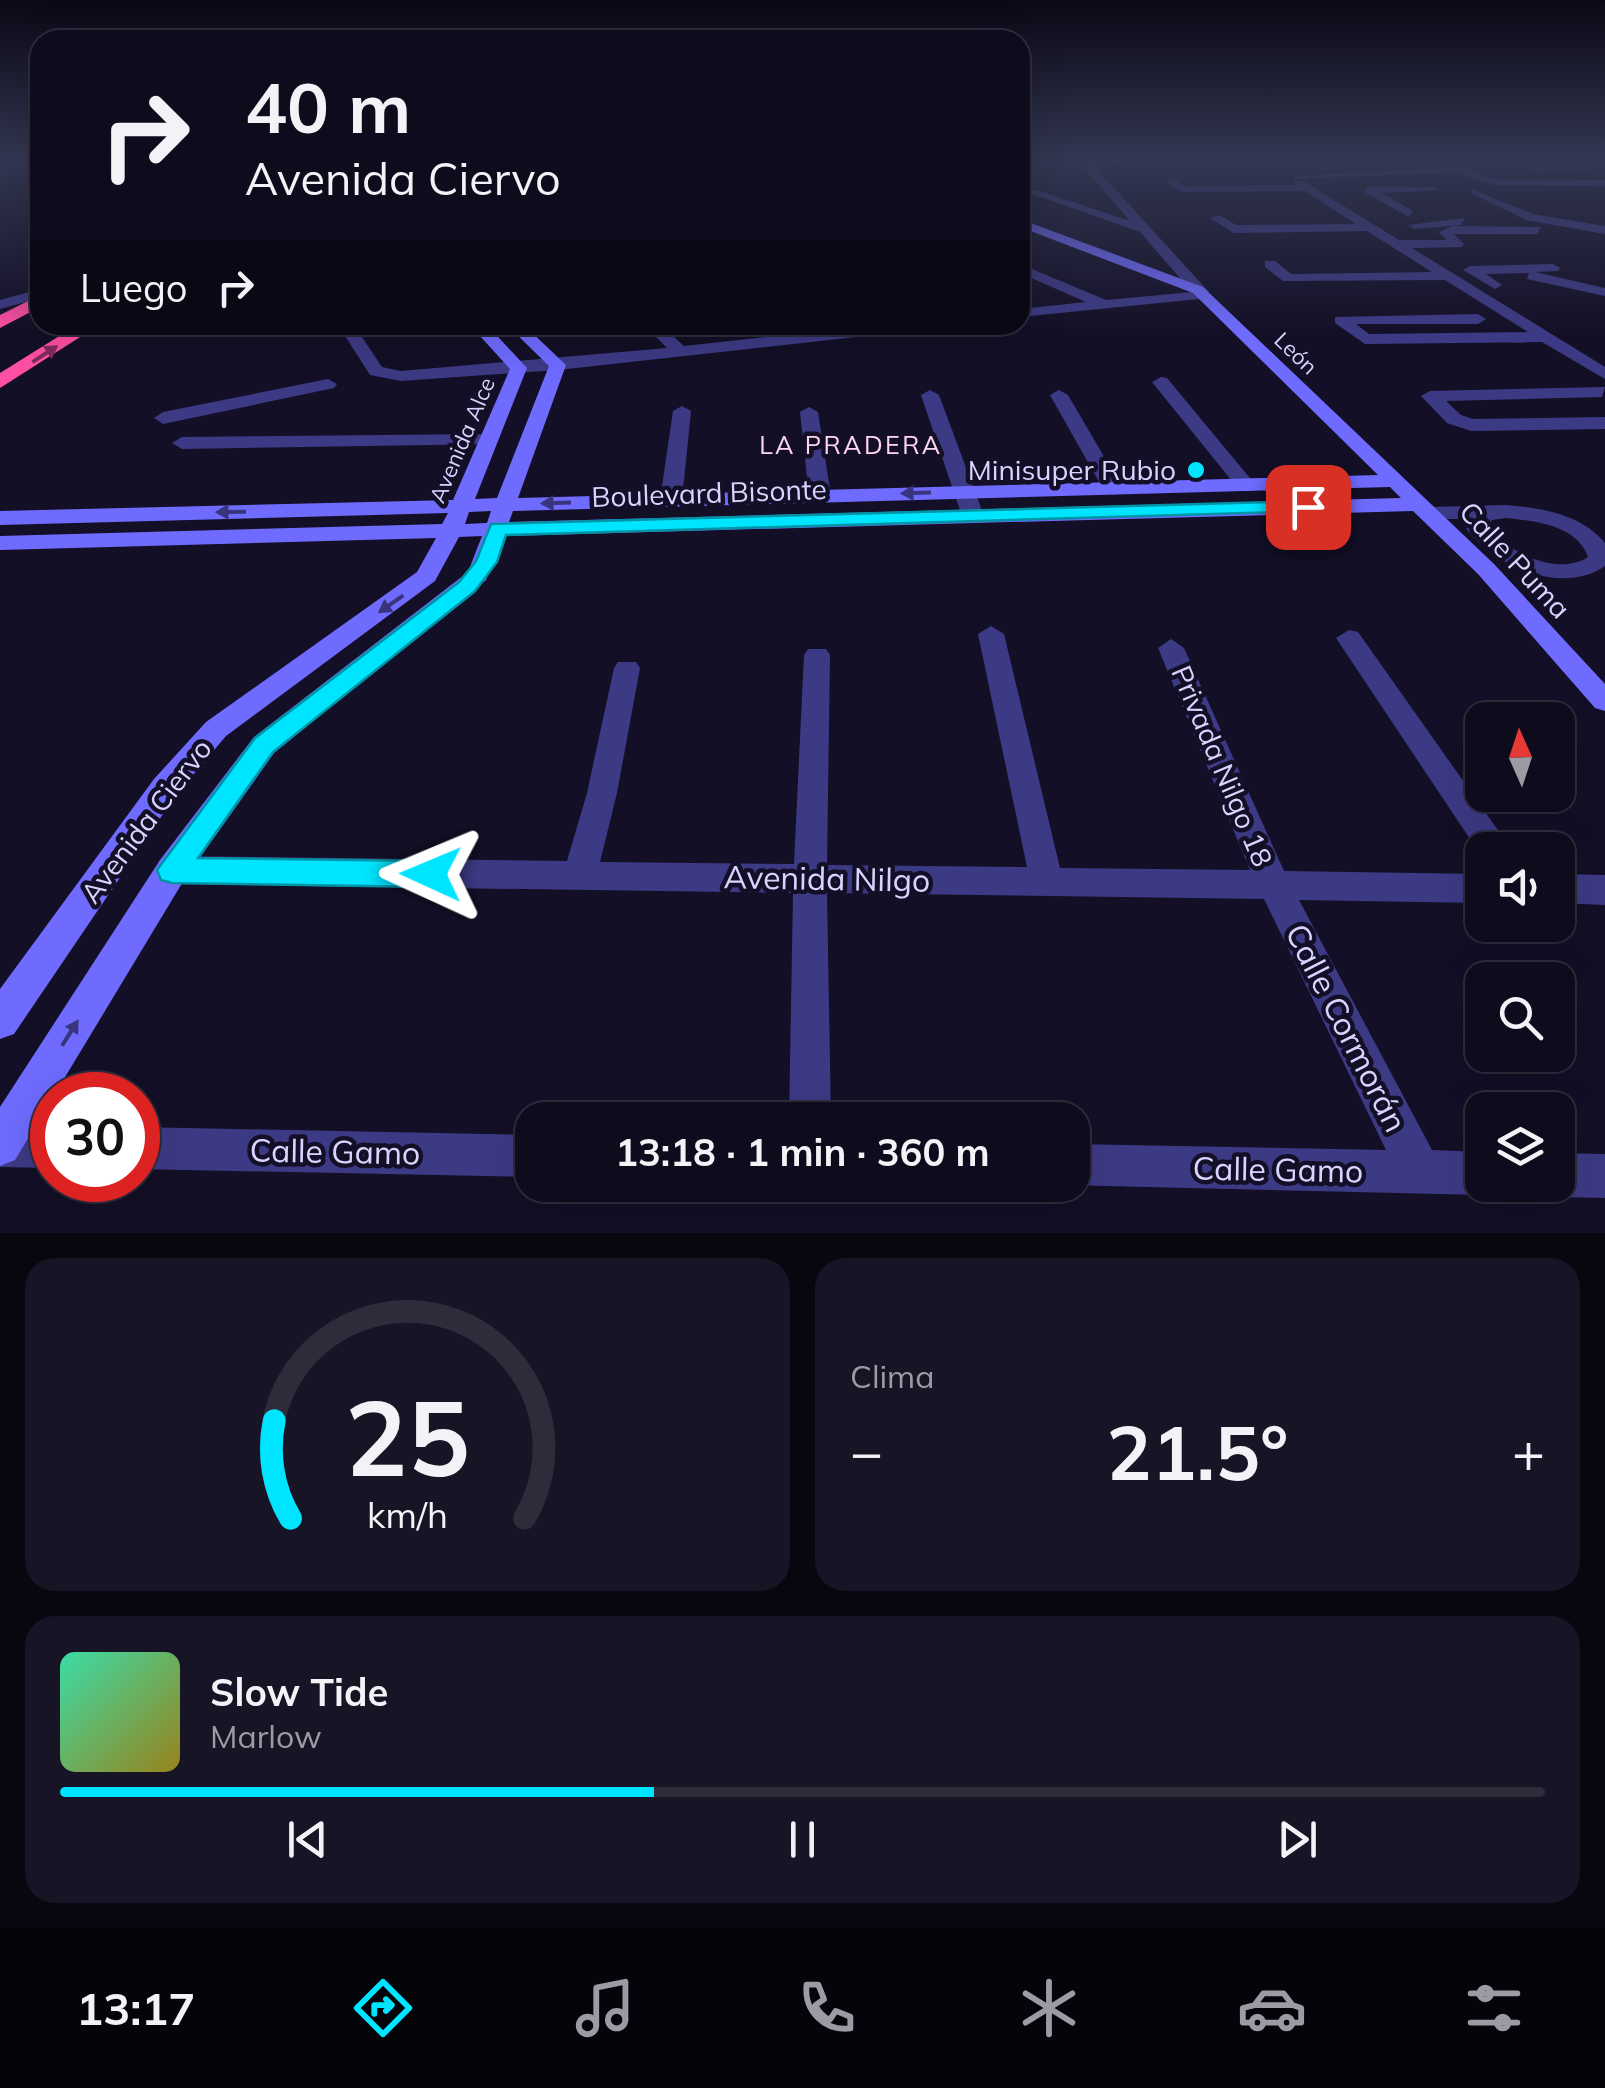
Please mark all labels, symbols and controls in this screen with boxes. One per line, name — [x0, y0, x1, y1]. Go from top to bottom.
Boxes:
text: 40 m — [245, 63, 411, 151]
icon: right — [80, 70, 210, 200]
text: Avenida Ciervo — [245, 150, 561, 206]
icon: right — [208, 260, 263, 315]
text: Luego — [80, 264, 188, 312]
street label: León — [1269, 326, 1323, 380]
one-way arrow — [31, 345, 58, 363]
street label: Avenida Alce — [423, 373, 501, 507]
district label: LA PRADERA — [759, 429, 943, 460]
place label: Minisuper Rubio — [968, 452, 1176, 487]
marker: Minisuper Rubio — [1185, 459, 1207, 481]
pin — [1266, 465, 1351, 550]
street label: Boulevard Bisonte — [591, 471, 827, 514]
icon: arrive — [1281, 480, 1336, 535]
one-way arrow — [899, 485, 931, 501]
street label: Calle Puma — [1452, 494, 1578, 625]
one-way arrow — [539, 496, 571, 512]
one-way arrow — [214, 504, 246, 520]
one-way arrow — [378, 594, 405, 613]
street label: Privada Nilgo 18 — [1164, 660, 1281, 872]
north arrow — [1465, 702, 1575, 812]
map controls — [1465, 702, 1575, 1202]
street label: Avenida Ciervo — [73, 732, 219, 910]
position arrow — [379, 822, 483, 926]
button: sound — [1465, 832, 1575, 942]
street label: Avenida Nilgo — [723, 856, 931, 900]
street label: Calle Cormorán — [1277, 917, 1417, 1138]
button: search — [1465, 962, 1575, 1072]
one-way arrow — [61, 1019, 79, 1047]
speed limit sign: 30 — [30, 1072, 160, 1202]
button: layers — [1465, 1092, 1575, 1202]
text: 13:18 · 1 min · 360 m — [615, 1128, 990, 1176]
street label: Calle Gamo — [249, 1130, 421, 1172]
street label: Calle Gamo — [1192, 1148, 1364, 1190]
text: Clima — [850, 1356, 934, 1396]
text: 25 — [345, 1371, 470, 1502]
text: 21.5° — [1106, 1405, 1289, 1499]
text: − — [850, 1417, 883, 1486]
text: + — [1512, 1417, 1545, 1486]
text: km/h — [367, 1492, 448, 1537]
text: Slow Tide — [210, 1668, 388, 1716]
text: Marlow — [210, 1716, 322, 1756]
icon: previous — [280, 1812, 335, 1867]
icon: pause — [775, 1812, 830, 1867]
icon: next — [1270, 1812, 1325, 1867]
icon: directions — [348, 1973, 418, 2043]
icon: music — [570, 1973, 640, 2043]
icon: phone — [792, 1973, 862, 2043]
icon: climate — [1014, 1973, 1084, 2043]
icon: car — [1237, 1973, 1307, 2043]
icon: filters — [1459, 1973, 1529, 2043]
text: 13:17 — [76, 1980, 195, 2036]

